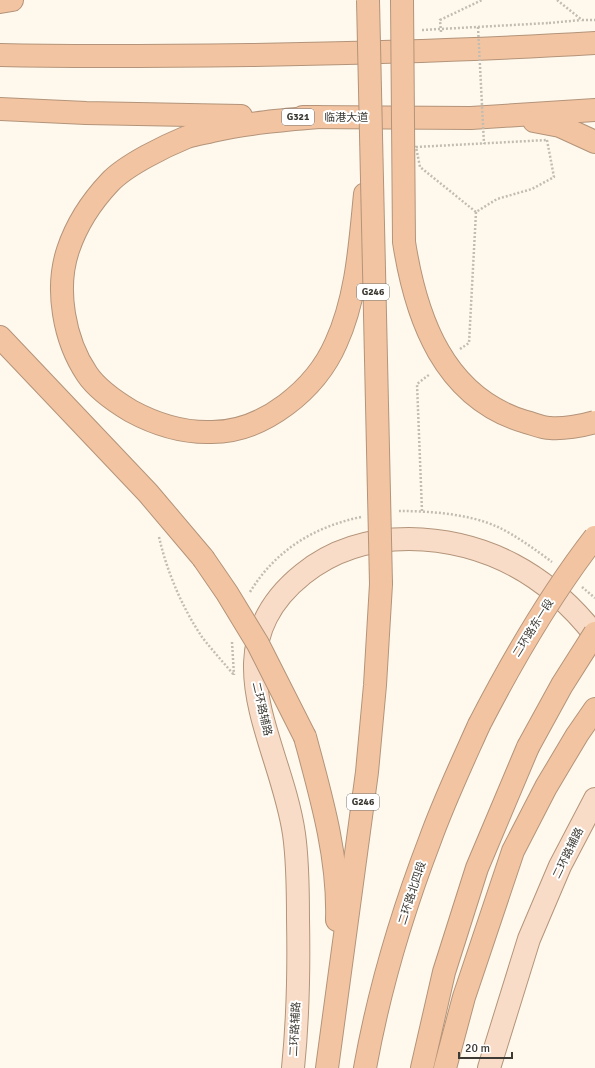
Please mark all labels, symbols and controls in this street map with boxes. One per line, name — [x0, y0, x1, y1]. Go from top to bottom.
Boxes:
road number: G321 — [282, 109, 314, 125]
street label: 临港大道 — [324, 111, 368, 124]
road number: G246 — [357, 284, 389, 300]
street label: 二环路东一段 — [510, 597, 556, 659]
street label: 二环路辅路 — [249, 681, 275, 737]
road number: G246 — [347, 794, 379, 810]
street label: 二环路辅路 — [550, 825, 586, 881]
street label: 二环路北四段 — [396, 860, 428, 926]
street label: 二环路辅路 — [287, 1001, 303, 1057]
scale bar — [459, 1034, 512, 1060]
text: 20 m — [465, 1041, 490, 1056]

